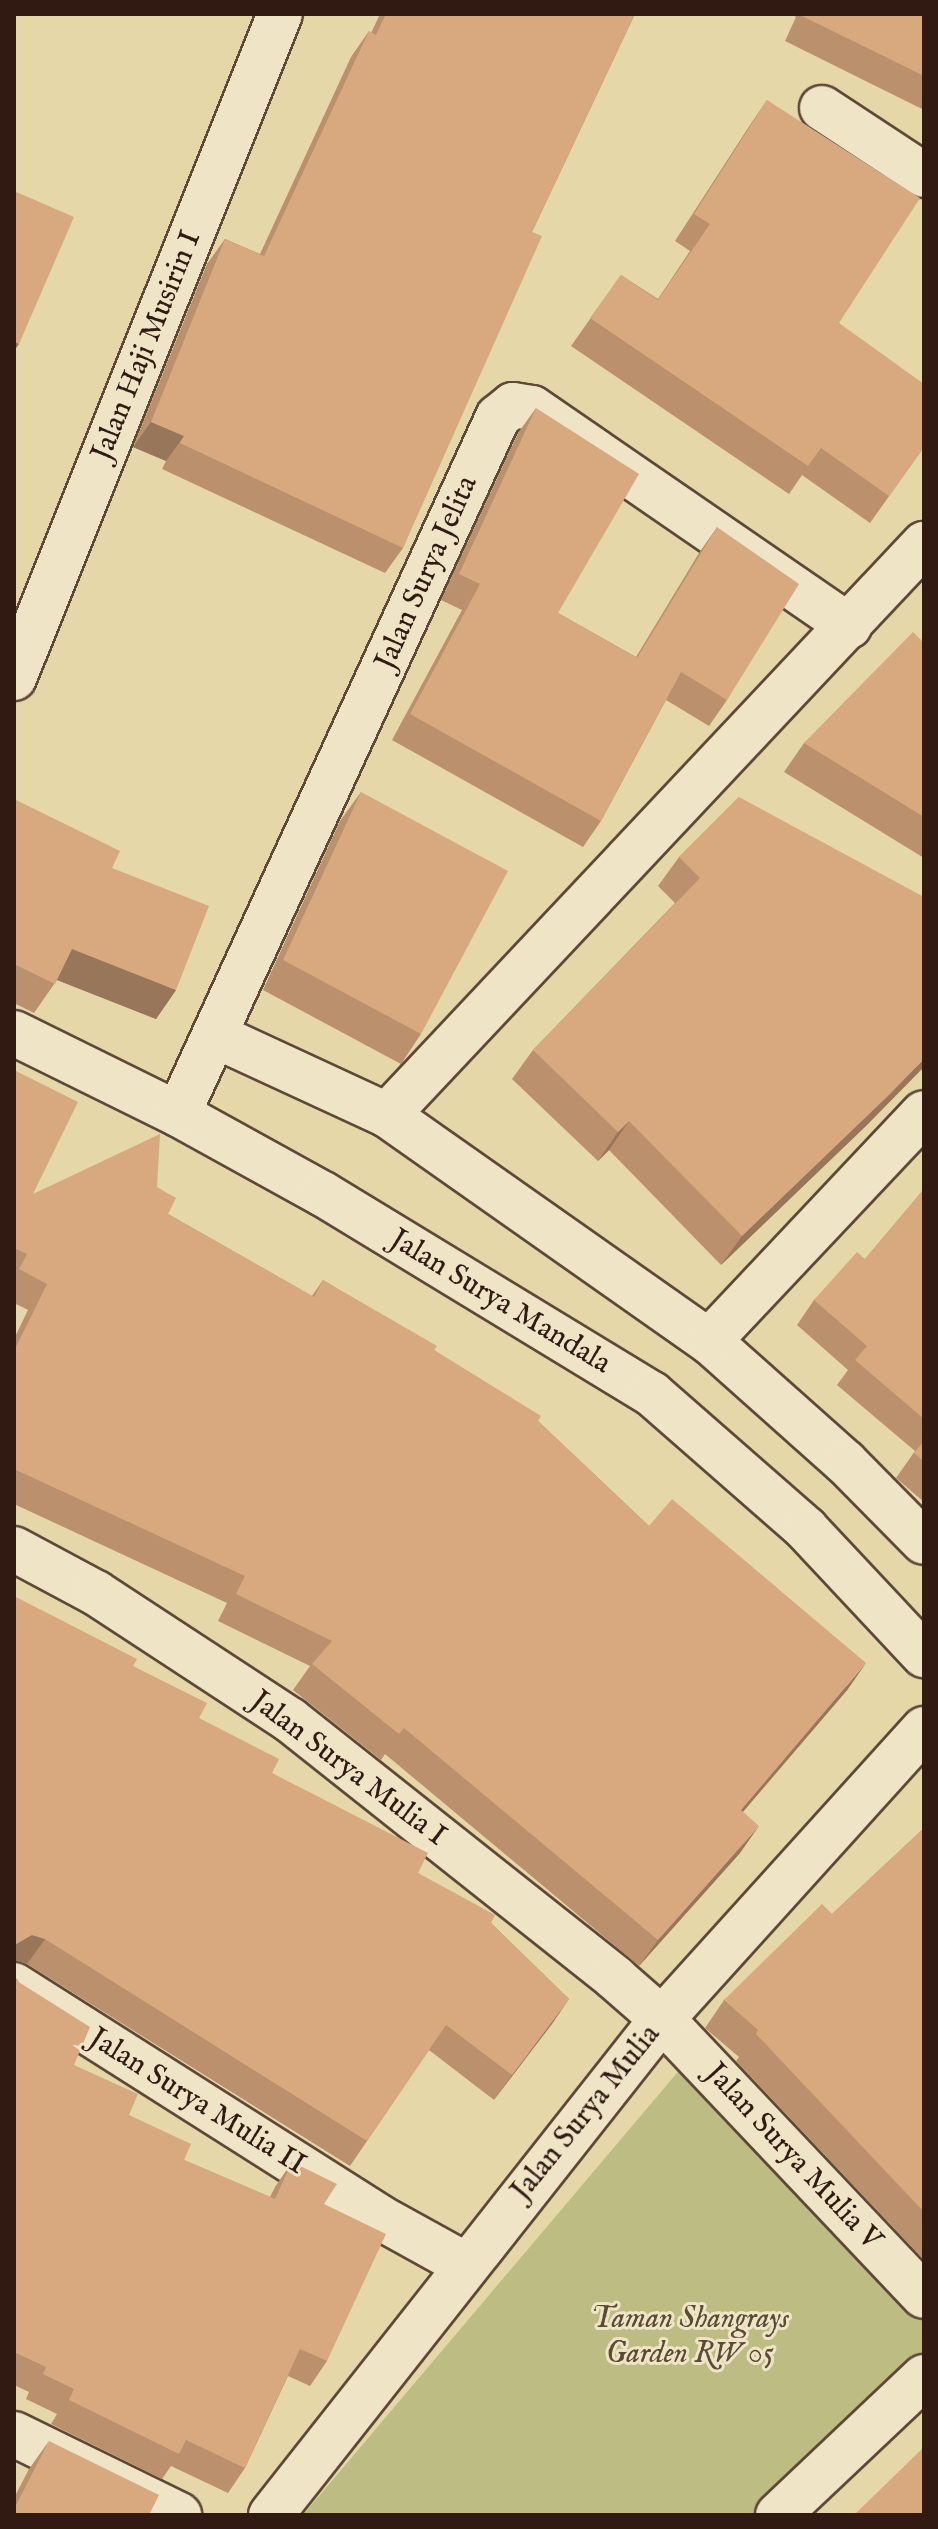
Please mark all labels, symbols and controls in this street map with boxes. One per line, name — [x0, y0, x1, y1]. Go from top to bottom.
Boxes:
street label: Jalan Haji Musirin I — [84, 226, 210, 466]
street label: Jalan Surya Jelita — [368, 470, 486, 676]
street label: Jalan Surya Mandala — [383, 1222, 617, 1382]
street label: Jalan Surya Mulia I — [243, 1684, 453, 1854]
street label: Jalan Surya Mulia — [504, 2017, 668, 2209]
street label: Jalan Surya Mulia II — [82, 2021, 312, 2183]
street label: Jalan Surya Mulia V — [697, 2056, 889, 2258]
park label: Taman Shangrays Garden RW 05 — [591, 2301, 789, 2372]

